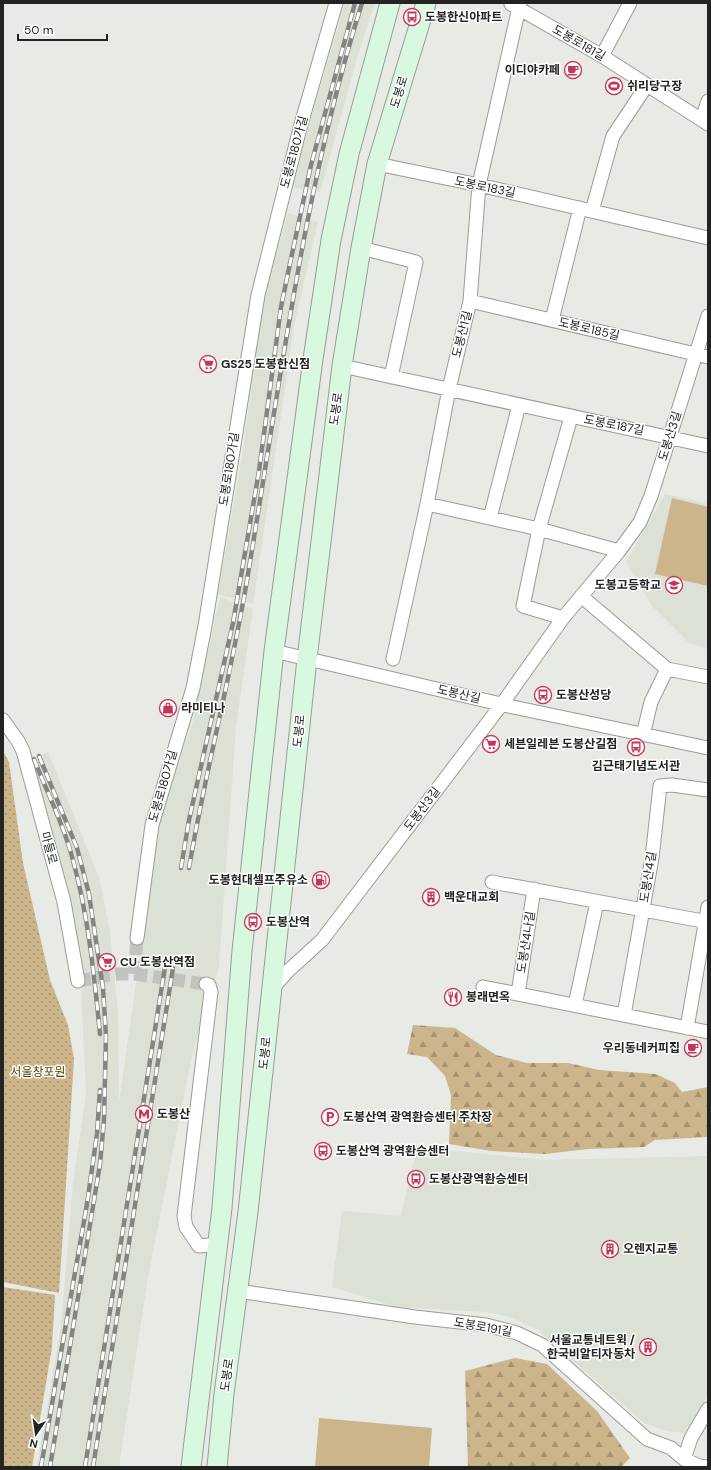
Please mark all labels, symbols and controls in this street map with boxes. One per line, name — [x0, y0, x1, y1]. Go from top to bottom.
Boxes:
bus stop icon: 도봉한신아파트 — [402, 7, 422, 27]
place label: 도봉한신아파트 — [425, 9, 502, 25]
scale bar — [18, 16, 107, 42]
street label: 도봉로181길 — [550, 21, 608, 65]
text: 50 m — [24, 22, 53, 38]
cafe icon: 이디야카페 — [563, 60, 583, 80]
place label: 이디야카페 — [505, 62, 560, 78]
street label: 도봉로 — [387, 74, 411, 110]
sports icon: 쉬리당구장 — [604, 76, 624, 96]
place label: 쉬리당구장 — [627, 78, 682, 94]
street label: 도봉로180가길 — [277, 114, 311, 190]
street label: 도봉로183길 — [453, 173, 517, 201]
street label: 도봉산1길 — [448, 309, 476, 359]
street label: 도봉로185길 — [557, 314, 621, 344]
supermarket icon: GS25 도봉한신점 — [198, 354, 218, 374]
place label: GS25 도봉한신점 — [221, 356, 310, 372]
street label: 도봉로 — [326, 391, 346, 427]
street label: 도봉산3길 — [655, 409, 685, 463]
street label: 도봉로187길 — [582, 411, 646, 439]
street label: 도봉로180가길 — [215, 431, 243, 507]
school or university icon: 도봉고등학교 — [664, 575, 684, 595]
place label: 도봉고등학교 — [595, 577, 661, 593]
street label: 도봉산길 — [436, 681, 482, 707]
bus stop icon: 도봉산성당 — [533, 685, 553, 705]
place label: 도봉산성당 — [556, 687, 611, 703]
shop icon: 라미티나 — [158, 698, 178, 718]
place label: 라미티나 — [181, 700, 225, 716]
street label: 도봉로 — [289, 714, 309, 748]
supermarket icon: 세븐일레븐 도봉산길점 — [481, 734, 501, 754]
place label: 세븐일레븐 도봉산길점 — [504, 736, 617, 752]
bus stop icon: 김근태기념도서관 — [626, 737, 646, 757]
street label: 도봉로180가길 — [145, 748, 181, 824]
place label: 김근태기념도서관 — [592, 758, 680, 774]
street label: 도봉산3길 — [400, 784, 444, 834]
street label: 마들로 — [37, 830, 61, 866]
street label: 도봉산4길 — [636, 850, 660, 904]
fuel station icon: 도봉현대셀프주유소 — [311, 870, 331, 890]
place label: 도봉현대셀프주유소 — [209, 872, 308, 888]
building icon: 백운대교회 — [421, 887, 441, 907]
place label: 백운대교회 — [444, 889, 499, 905]
street label: 도봉산4나길 — [513, 910, 539, 974]
bus stop icon: 도봉산역 — [243, 912, 263, 932]
place label: 도봉산역 — [266, 914, 310, 930]
supermarket icon: CU 도봉산역점 — [97, 952, 117, 972]
place label: CU 도봉산역점 — [120, 954, 195, 970]
restaurant icon: 봉래면옥 — [443, 987, 463, 1007]
place label: 봉래면옥 — [466, 989, 510, 1005]
street label: 도봉로 — [255, 1036, 275, 1070]
cafe icon: 우리동네커피집 — [683, 1038, 703, 1058]
place label: 우리동네커피집 — [603, 1040, 680, 1056]
park label: 서울창포원 — [10, 1064, 66, 1080]
metro station icon: 도봉산 — [134, 1104, 154, 1124]
place label: 도봉산 — [157, 1106, 190, 1122]
parking icon: 도봉산역 광역환승센터 주차장 — [320, 1107, 340, 1127]
place label: 도봉산역 광역환승센터 주차장 — [343, 1109, 492, 1125]
bus stop icon: 도봉산역 광역환승센터 — [313, 1141, 333, 1161]
place label: 도봉산역 광역환승센터 — [336, 1143, 449, 1159]
bus stop icon: 도봉산광역환승센터 — [406, 1169, 426, 1189]
place label: 도봉산광역환승센터 — [429, 1171, 528, 1187]
building icon: 오렌지교통 — [600, 1239, 620, 1259]
place label: 오렌지교통 — [623, 1241, 678, 1257]
street label: 도봉로191길 — [453, 1314, 513, 1340]
place label: 서울교통네트윅 / 한국비알티자동차 — [547, 1332, 635, 1362]
building icon: 서울교통네트윅 / 한국비알티자동차 — [638, 1337, 658, 1357]
street label: 도봉로 — [217, 1357, 237, 1393]
north arrow — [16, 1414, 56, 1454]
text: N — [28, 1436, 39, 1451]

